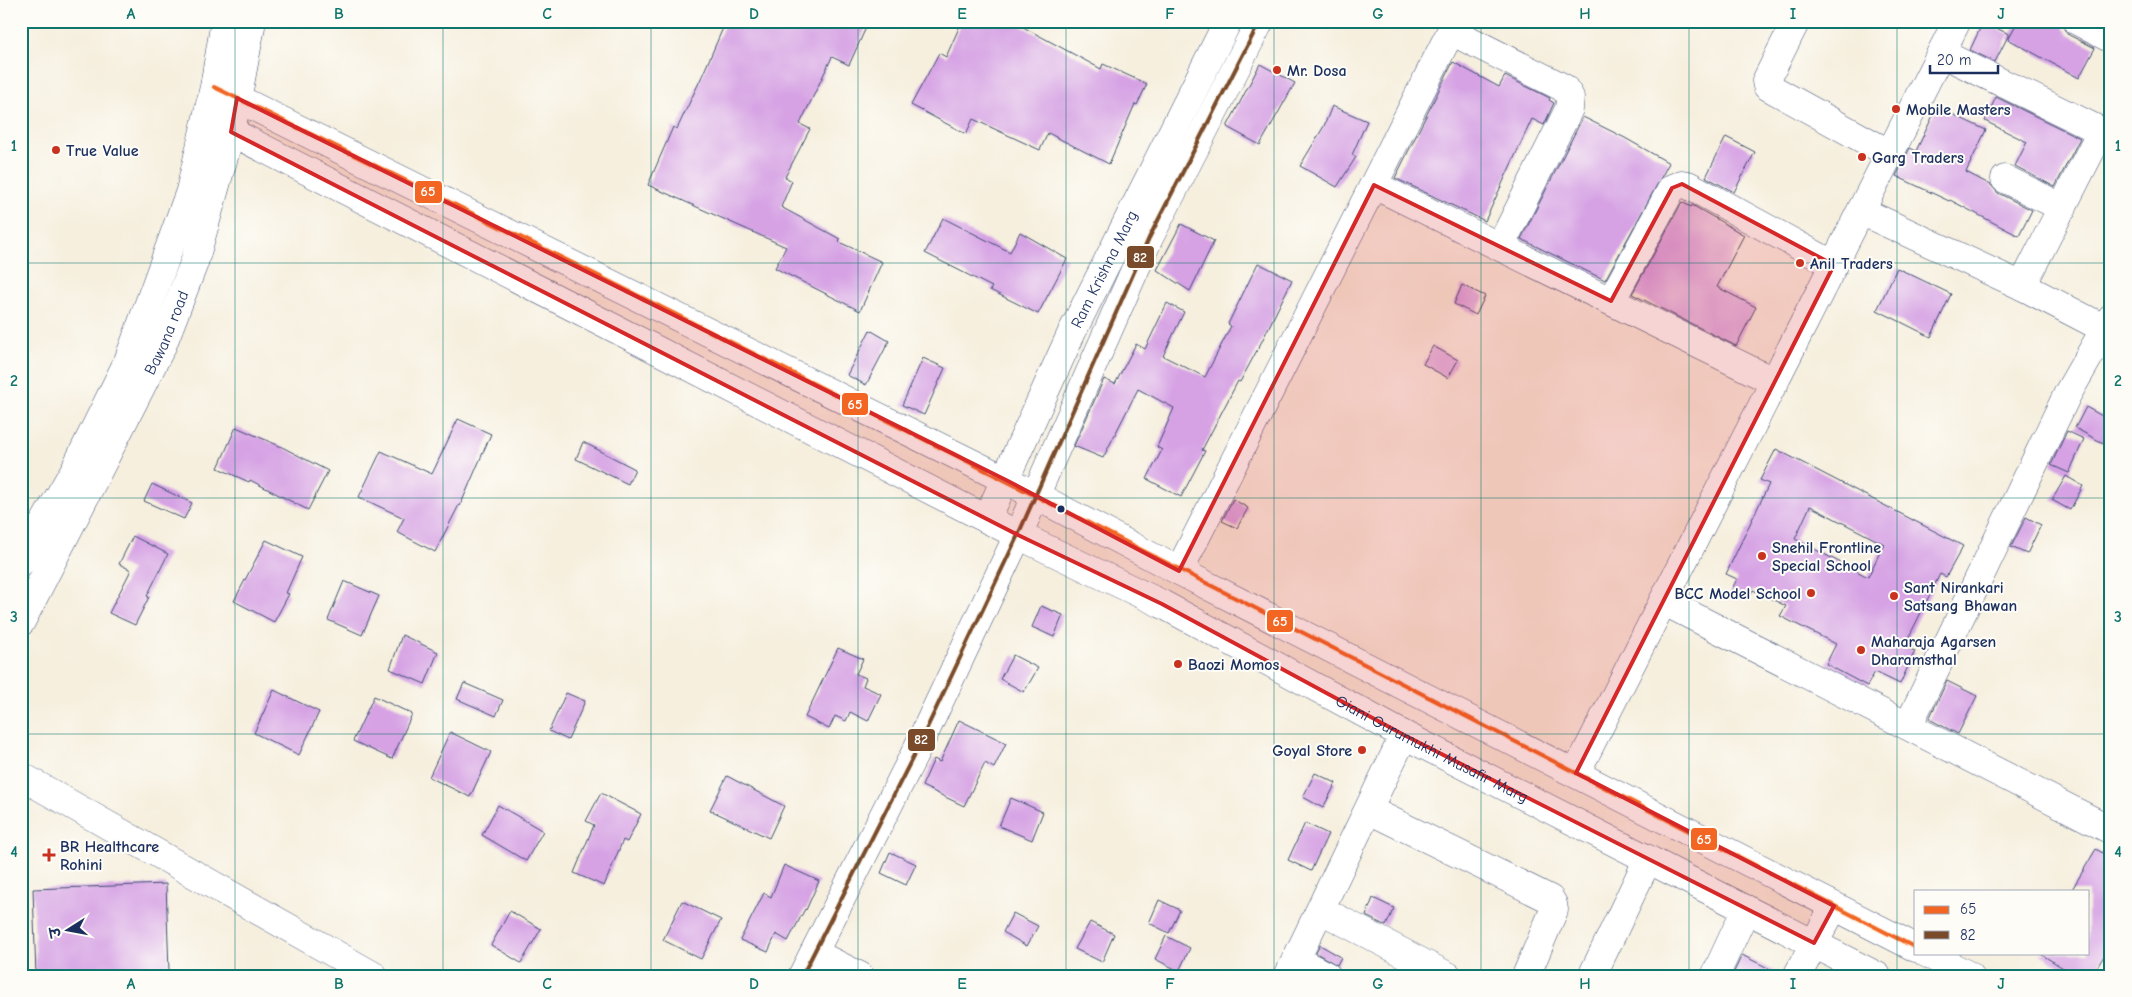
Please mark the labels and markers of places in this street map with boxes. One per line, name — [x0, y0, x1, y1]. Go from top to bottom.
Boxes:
place label: Mr. Dosa — [1287, 62, 1347, 80]
marker: Mr. Dosa — [1271, 64, 1283, 76]
place label: Mobile Masters — [1906, 101, 2011, 119]
marker: Mobile Masters — [1890, 103, 1902, 115]
place label: True Value — [66, 142, 139, 160]
marker: True Value — [50, 144, 62, 156]
place label: Garg Traders — [1872, 149, 1964, 167]
marker: Garg Traders — [1856, 151, 1868, 163]
place label: Anil Traders — [1810, 255, 1893, 273]
marker: Anil Traders — [1794, 257, 1806, 269]
unlabelled marker — [1056, 504, 1066, 514]
place label: Snehil Frontline Special School — [1772, 539, 1881, 575]
marker: Snehil Frontline Special School — [1756, 550, 1768, 562]
place label: Sant Nirankari Satsang Bhawan — [1904, 579, 2017, 615]
place label: BCC Model School — [1674, 585, 1801, 603]
marker: BCC Model School — [1805, 587, 1817, 599]
marker: Sant Nirankari Satsang Bhawan — [1888, 590, 1900, 602]
place label: Maharaja Agarsen Dharamsthal — [1871, 633, 1996, 669]
marker: Maharaja Agarsen Dharamsthal — [1855, 644, 1867, 656]
place label: Baozi Momos — [1188, 656, 1279, 674]
marker: Baozi Momos — [1172, 658, 1184, 670]
place label: Goyal Store — [1272, 742, 1352, 760]
marker: Goyal Store — [1356, 744, 1368, 756]
place label: BR Healthcare Rohini — [60, 838, 159, 874]
marker: BR Healthcare Rohini — [42, 848, 56, 862]

